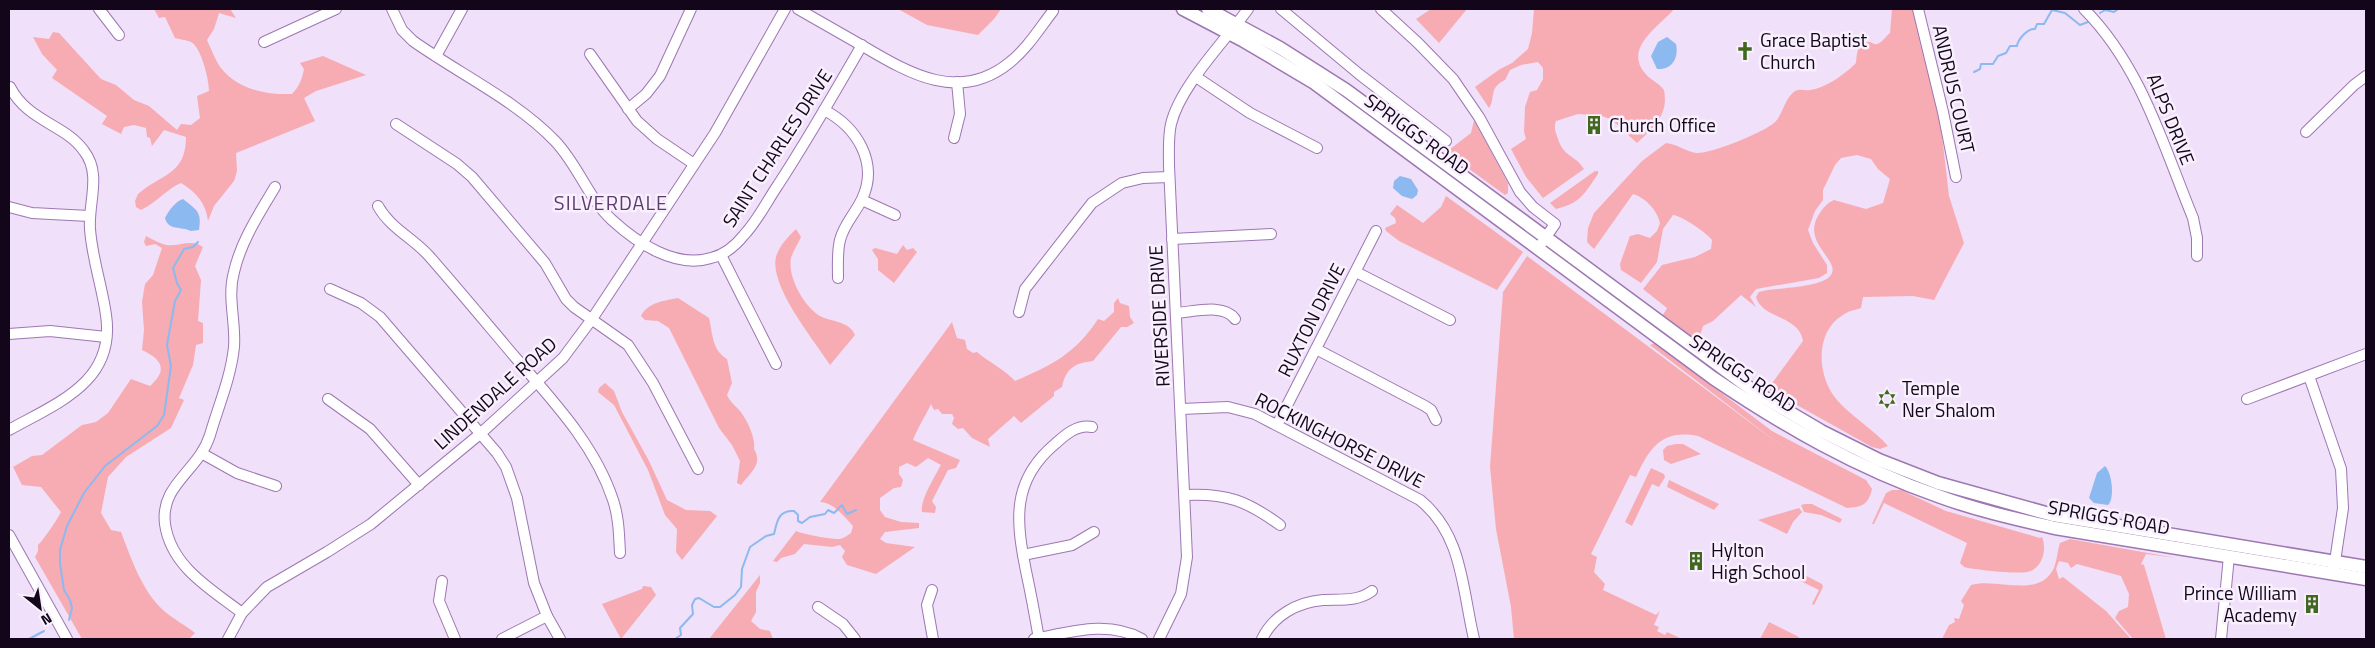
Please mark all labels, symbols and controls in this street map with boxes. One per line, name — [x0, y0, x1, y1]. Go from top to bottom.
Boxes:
street label: ANDRUS COURT — [1926, 22, 1983, 156]
place label: Grace Baptist Church — [1760, 25, 1868, 76]
church icon: Grace Baptist Church — [1734, 40, 1756, 62]
street label: SAINT CHARLES DRIVE — [714, 63, 839, 233]
street label: ALPS DRIVE — [2140, 69, 2203, 169]
street label: SPRIGGS ROAD — [1359, 86, 1476, 182]
place label: Church Office — [1609, 110, 1716, 139]
building icon: Church Office — [1583, 114, 1605, 136]
district label: SILVERDALE — [554, 187, 668, 218]
street label: RIVERSIDE DRIVE — [1140, 244, 1177, 388]
street label: RUXTON DRIVE — [1270, 258, 1352, 382]
street label: SPRIGGS ROAD — [1684, 326, 1803, 419]
street label: LINDENDALE ROAD — [427, 329, 563, 456]
place label: Temple Ner Shalom — [1902, 373, 1995, 424]
street label: ROCKINGHORSE DRIVE — [1250, 384, 1430, 495]
synagogue icon: Temple Ner Shalom — [1876, 388, 1898, 410]
street label: SPRIGGS ROAD — [2046, 492, 2172, 542]
place label: Hylton High School — [1711, 535, 1805, 586]
building icon: Hylton High School — [1685, 550, 1707, 572]
place label: Prince William Academy — [2184, 578, 2297, 629]
north arrow — [15, 583, 65, 633]
building icon: Prince William Academy — [2301, 593, 2323, 615]
text: N — [37, 608, 56, 631]

